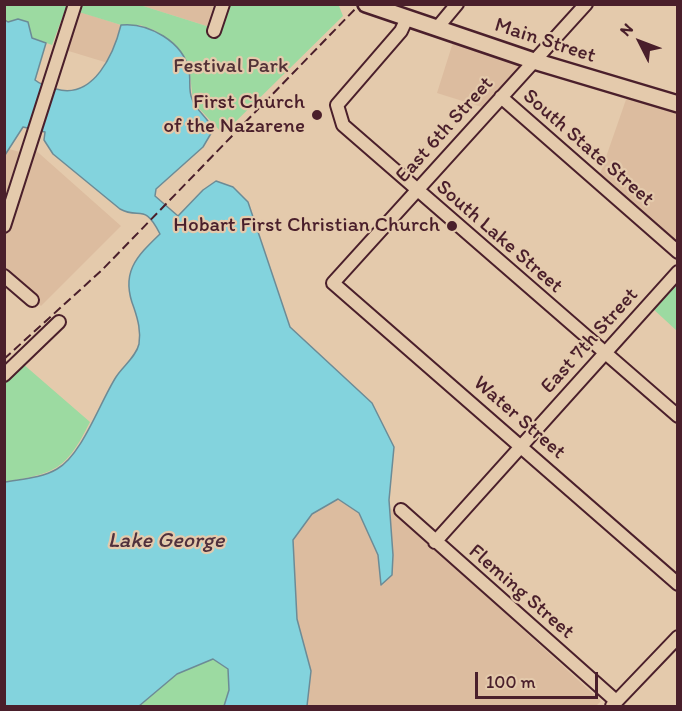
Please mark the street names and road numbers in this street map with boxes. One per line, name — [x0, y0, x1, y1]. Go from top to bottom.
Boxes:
street label: Main Street — [491, 13, 599, 69]
street label: East 6th Street — [391, 72, 499, 188]
street label: South State Street — [517, 84, 659, 212]
street label: South Lake Street — [430, 175, 568, 299]
street label: East 7th Street — [536, 283, 644, 399]
street label: Water Street — [468, 371, 570, 465]
street label: Fleming Street — [463, 539, 579, 645]

